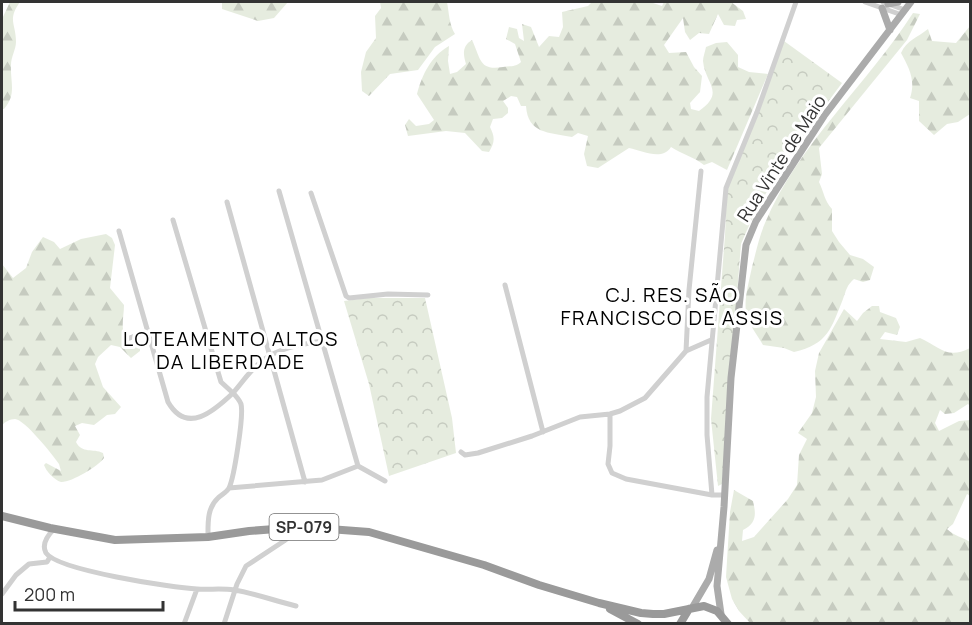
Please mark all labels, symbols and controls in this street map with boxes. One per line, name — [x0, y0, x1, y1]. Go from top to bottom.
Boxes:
street label: Rua Vinte de Maio — [731, 90, 831, 226]
district label: CJ. RES. SÃO FRANCISCO DE ASSIS — [560, 281, 784, 331]
district label: LOTEAMENTO ALTOS DA LIBERDADE — [123, 325, 339, 375]
road number: SP-079 — [270, 514, 338, 540]
scale bar — [15, 574, 164, 612]
text: 200 m — [24, 582, 75, 606]

